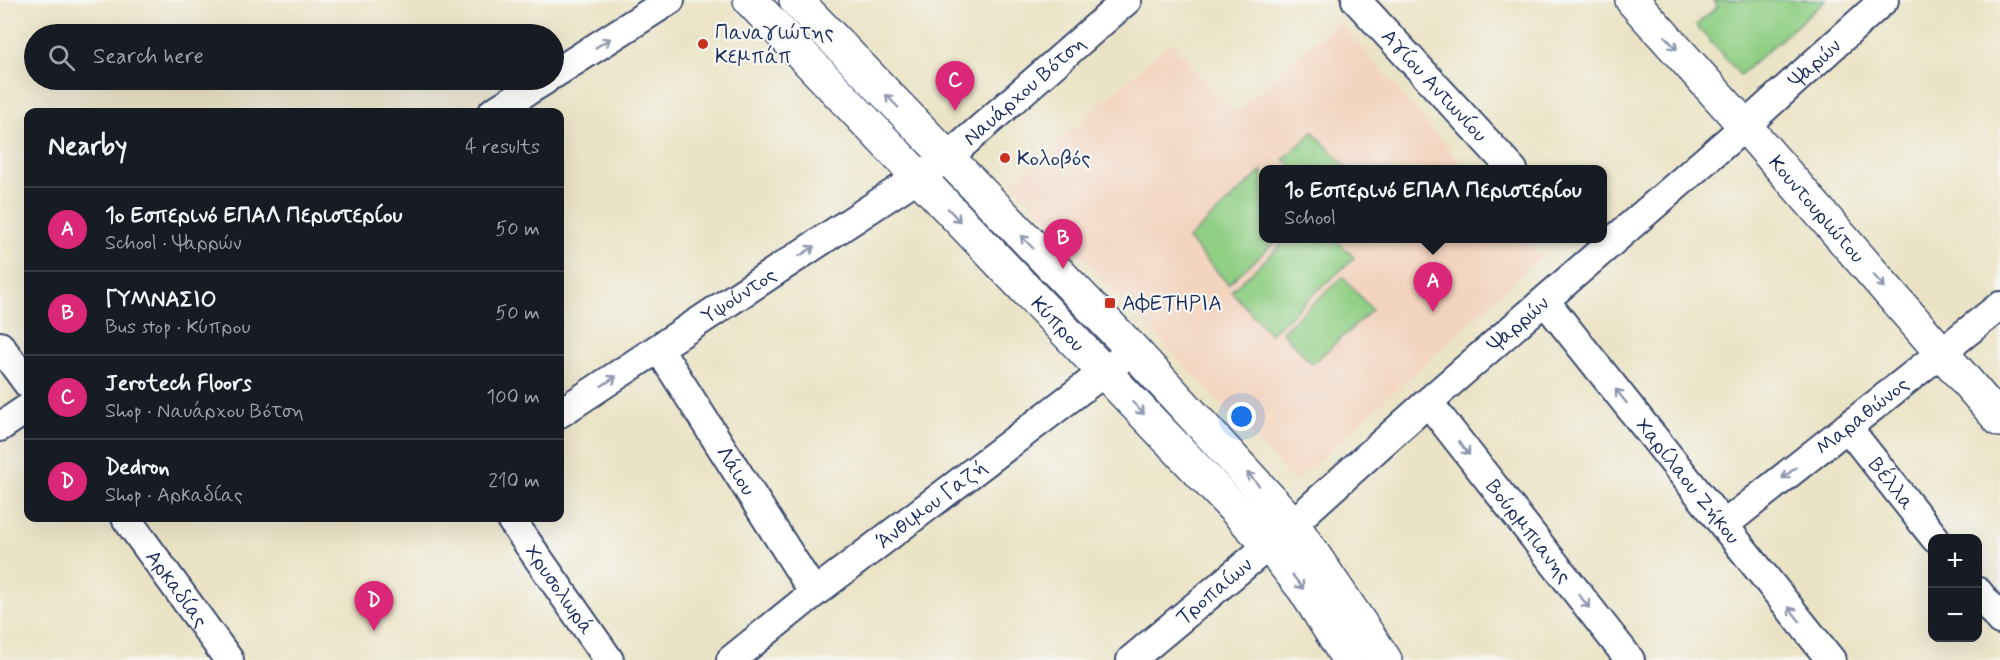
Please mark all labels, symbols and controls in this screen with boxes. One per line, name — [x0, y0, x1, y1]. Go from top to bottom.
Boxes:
place label: Παναγιώτης Κεμπάπ — [715, 19, 834, 71]
street label: Αγίου Αντωνίου — [1375, 23, 1493, 149]
search box — [24, 24, 564, 90]
street label: Ναυάρχου Βότση — [958, 30, 1092, 153]
street label: Ψαρών — [1783, 33, 1848, 95]
one-way arrow — [594, 36, 611, 48]
one-way arrow — [1664, 36, 1678, 51]
marker: Παναγιώτης Κεμπάπ — [696, 37, 710, 51]
icon: search — [45, 41, 78, 74]
text: Search here — [93, 43, 204, 71]
pin: C — [936, 62, 974, 111]
one-way arrow — [885, 93, 899, 108]
text: Nearby — [48, 130, 127, 164]
text: 4 results — [465, 134, 540, 161]
place label: Κολοβός — [1017, 145, 1090, 173]
street label: Κουντουριώτου — [1762, 150, 1871, 269]
marker: Κολοβός — [998, 151, 1012, 165]
popup — [1259, 165, 1607, 243]
text: 1ο Εσπερινό ΕΠΑΛ Περιστερίου — [1284, 177, 1582, 205]
text: 1ο Εσπερινό ΕΠΑΛ Περιστερίου — [105, 202, 403, 230]
text: School — [1284, 205, 1336, 232]
one-way arrow — [947, 208, 962, 223]
text: A — [61, 216, 74, 243]
text: 50 m — [495, 216, 540, 243]
pin: B — [1044, 220, 1082, 269]
text: School · Ψαρρών — [105, 230, 242, 257]
one-way arrow — [1020, 234, 1034, 249]
one-way arrow — [798, 245, 814, 257]
street label: Υψούντος — [696, 261, 782, 331]
pin: A — [1414, 262, 1452, 312]
one-way arrow — [1872, 273, 1886, 288]
text: ΓΥΜΝΑΣΙΟ — [105, 286, 217, 314]
street label: Κύπρου — [1024, 290, 1091, 358]
place label: ΑΦΕΤΗΡΙΑ — [1122, 290, 1222, 318]
street label: Ψαρρών — [1481, 290, 1555, 359]
marker: ΑΦΕΤΗΡΙΑ — [1103, 296, 1117, 310]
text: B — [61, 300, 74, 327]
text: 50 m — [495, 300, 540, 327]
text: Bus stop · Κύπρου — [105, 314, 250, 341]
text: Jerotech Floors — [105, 370, 252, 398]
street label: Μαραθώνος — [1810, 371, 1915, 462]
one-way arrow — [600, 375, 617, 388]
text: C — [60, 384, 75, 411]
text: 100 m — [486, 384, 540, 411]
one-way arrow — [1614, 388, 1627, 404]
text: Shop · Ναυάρχου Βότση — [105, 398, 304, 425]
one-way arrow — [1131, 400, 1145, 415]
your location — [1227, 402, 1256, 431]
street label: Χαρίλαου Ζήκου — [1629, 413, 1746, 550]
one-way arrow — [1458, 440, 1471, 456]
street label: Λάιου — [709, 441, 762, 501]
street label: Βέλλα — [1861, 452, 1920, 516]
street label: Άνθιμου Γαζή — [871, 453, 993, 556]
text: Dedron — [105, 454, 170, 482]
one-way arrow — [1782, 467, 1798, 480]
text: D — [61, 468, 74, 495]
text: 210 m — [488, 468, 540, 495]
one-way arrow — [1246, 472, 1260, 487]
street label: Βούρμπιανης — [1479, 474, 1578, 589]
text: Shop · Αρκαδίας — [105, 482, 243, 509]
map controls — [1928, 534, 1982, 642]
button: + — [1928, 534, 1982, 588]
street label: Χρυσολωρά — [518, 539, 600, 640]
street label: Αρκαδίας — [139, 544, 214, 634]
street label: Τροπαίων — [1170, 552, 1259, 632]
one-way arrow — [1292, 574, 1305, 590]
pin: D — [354, 582, 394, 631]
button: − — [1928, 588, 1982, 642]
one-way arrow — [1578, 593, 1591, 609]
one-way arrow — [1788, 606, 1801, 622]

